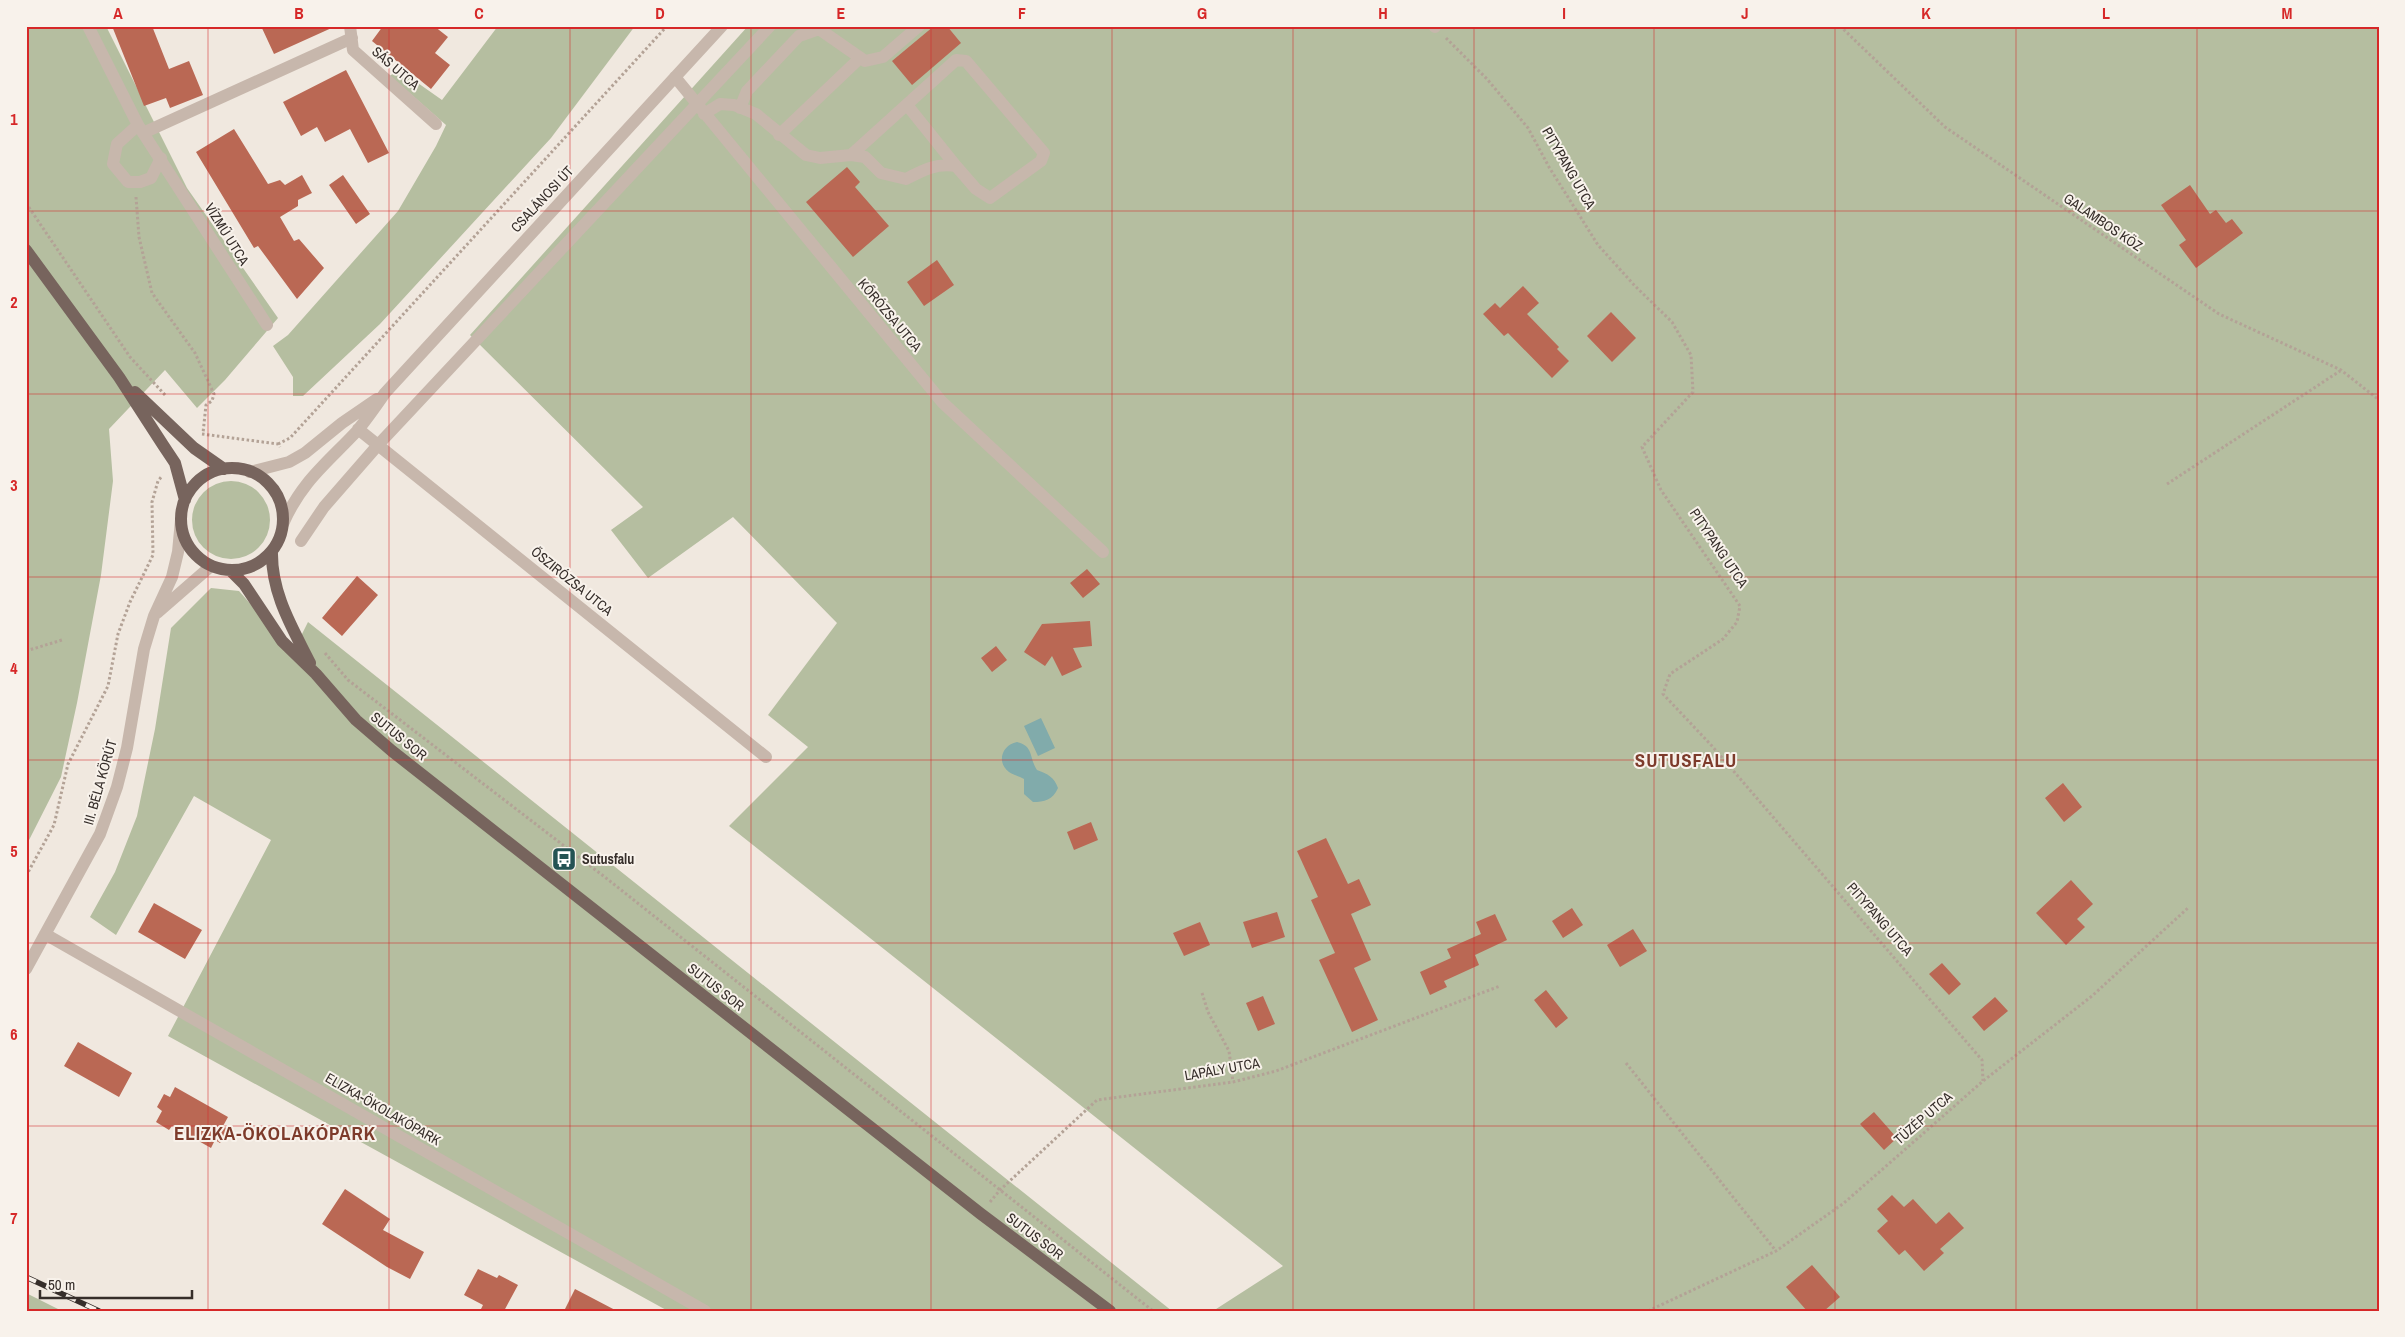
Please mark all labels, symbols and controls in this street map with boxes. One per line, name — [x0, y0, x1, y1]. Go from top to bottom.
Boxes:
text: A — [113, 2, 123, 24]
text: B — [294, 2, 304, 24]
text: C — [474, 2, 484, 24]
text: D — [655, 2, 665, 24]
text: E — [837, 2, 846, 24]
text: F — [1018, 2, 1026, 24]
text: G — [1197, 2, 1207, 24]
text: H — [1378, 2, 1388, 24]
text: I — [1562, 2, 1566, 24]
text: J — [1741, 2, 1749, 24]
text: K — [1921, 2, 1931, 24]
text: L — [2102, 2, 2110, 24]
text: M — [2282, 2, 2293, 24]
street label: SÁS UTCA — [368, 42, 424, 94]
text: 1 — [10, 108, 18, 130]
street label: PITYPANG UTCA — [1538, 124, 1600, 212]
street label: CSALÁNOSI ÚT — [507, 162, 577, 236]
street label: GALAMBOS KÖZ — [2060, 189, 2146, 255]
street label: VÍZMŰ UTCA — [201, 199, 253, 269]
street label: KŐRÓZSA UTCA — [854, 275, 926, 355]
text: 2 — [10, 291, 18, 313]
text: 3 — [10, 474, 18, 496]
street label: PITYPANG UTCA — [1686, 505, 1752, 591]
street label: ŐSZIRÓZSA UTCA — [527, 542, 617, 620]
text: 4 — [10, 657, 18, 679]
street label: SUTUS SOR — [367, 708, 431, 764]
street label: III. BÉLA KÖRÚT — [79, 737, 121, 827]
district label: SUTUSFALU — [1635, 747, 1737, 773]
text: 5 — [10, 840, 18, 862]
bus stop icon: Sutusfalu — [551, 846, 577, 872]
place label: Sutusfalu — [582, 850, 634, 868]
street label: PITYPANG UTCA — [1843, 879, 1917, 960]
street label: SUTUS SOR — [684, 959, 748, 1015]
text: 6 — [10, 1023, 18, 1045]
street label: LAPÁLY UTCA — [1183, 1053, 1261, 1084]
street label: ELIZKA-ÖKOLAKÓPARK — [322, 1069, 444, 1149]
street label: TÜZÉP UTCA — [1890, 1087, 1956, 1148]
district label: ELIZKA-ÖKOLAKÓPARK — [174, 1120, 376, 1146]
text: 7 — [10, 1207, 18, 1229]
street label: SUTUS SOR — [1003, 1209, 1067, 1263]
scale bar — [40, 1267, 192, 1299]
text: 50 m — [48, 1274, 75, 1295]

